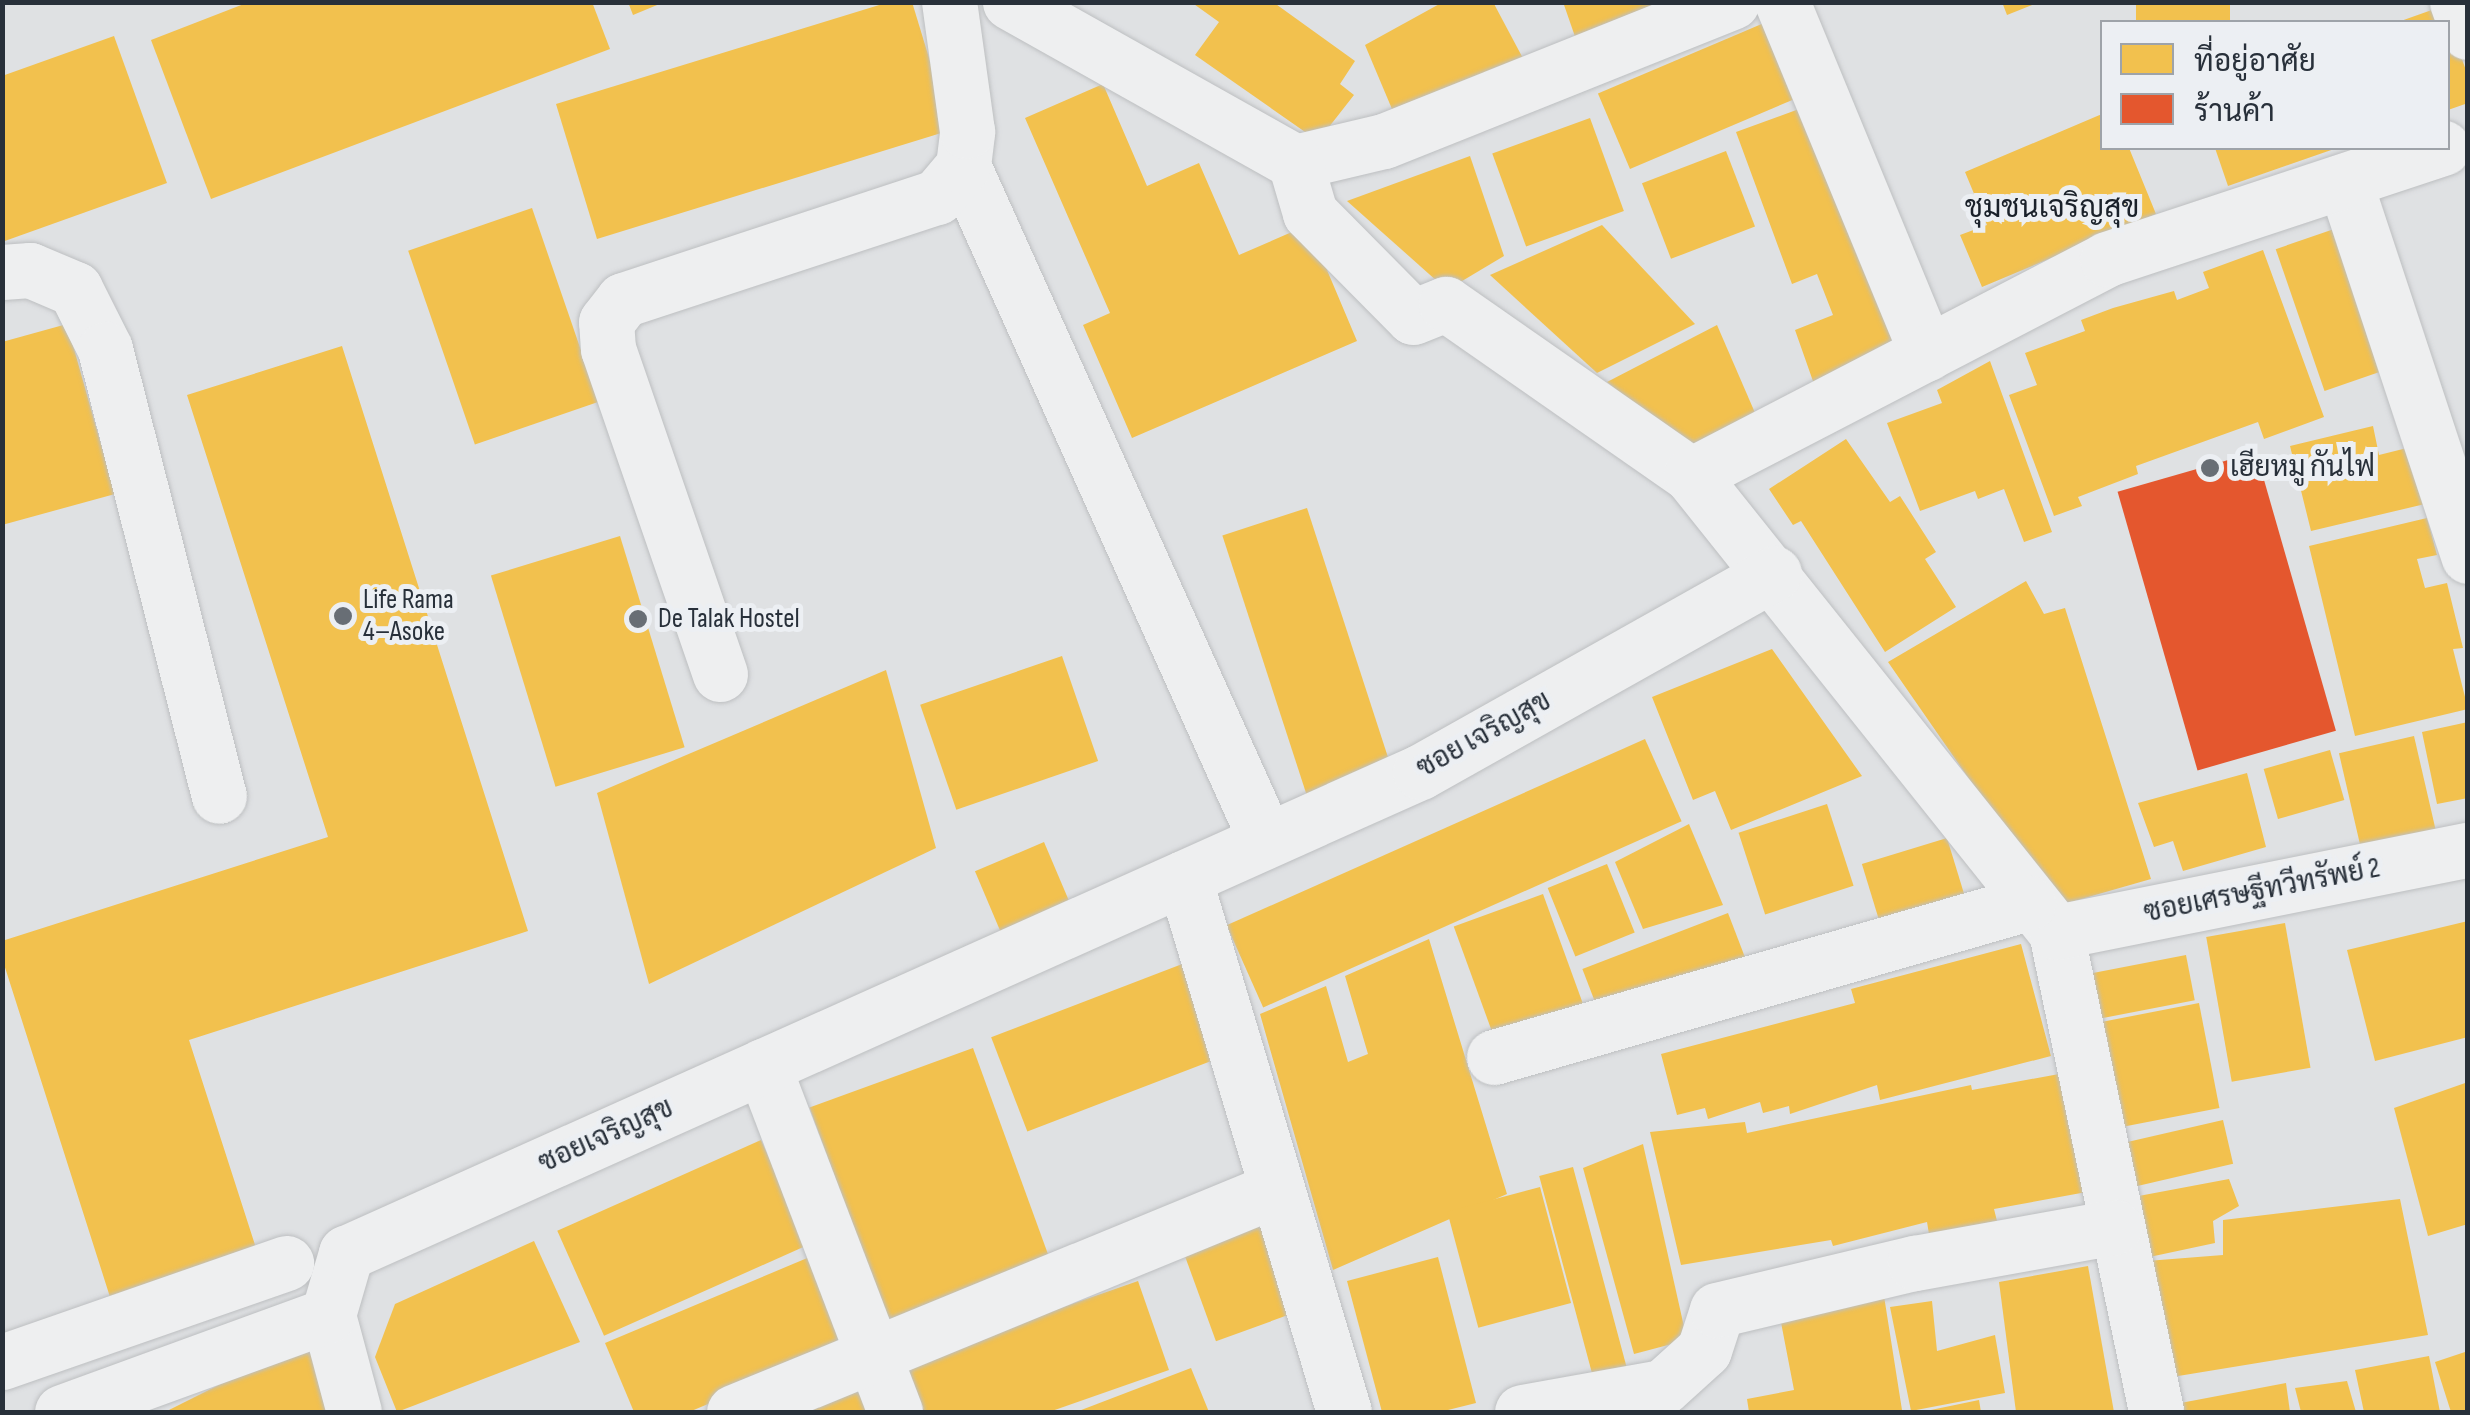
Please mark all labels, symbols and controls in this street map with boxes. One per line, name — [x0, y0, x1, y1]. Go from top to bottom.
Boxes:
legend — [2100, 20, 2450, 150]
text: ที่อยู่อาศัย — [2194, 44, 2316, 80]
text: ร้านค้า — [2194, 94, 2275, 130]
district label: ชุมชนเจริญสุข — [1965, 190, 2139, 226]
place label: เฮียหมู กันไฟ — [2230, 451, 2375, 485]
marker: เฮียหมู กันไฟ — [2199, 457, 2221, 479]
place label: Life Rama 4–Asoke — [363, 583, 454, 649]
place label: De Talak Hostel — [658, 602, 800, 636]
marker: Life Rama 4–Asoke — [332, 605, 354, 627]
marker: De Talak Hostel — [627, 608, 649, 630]
street label: ซอย เจริญสุข — [1411, 684, 1557, 786]
street label: ซอยเศรษฐีทวีทรัพย์ 2 — [2141, 852, 2383, 930]
street label: ซอยเจริญสุข — [534, 1091, 678, 1181]

